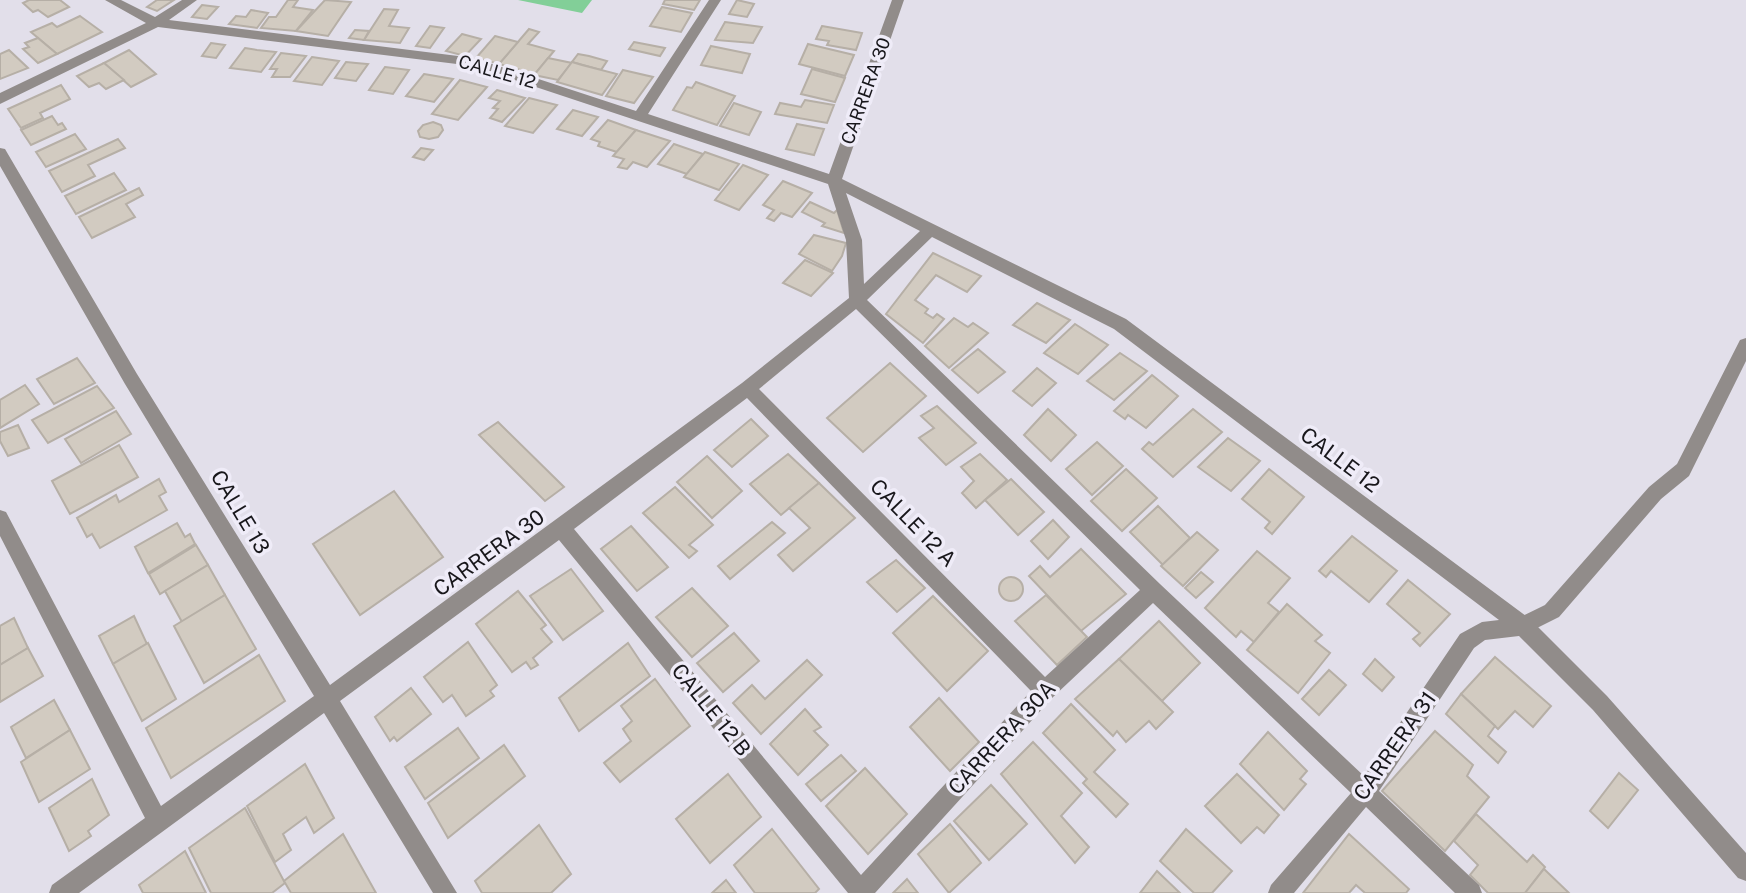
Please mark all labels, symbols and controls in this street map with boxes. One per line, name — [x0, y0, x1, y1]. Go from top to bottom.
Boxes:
street label: CARRERA 30 — [836, 35, 895, 147]
street label: CALLE 12 — [456, 50, 538, 93]
street label: CALLE 12 — [1296, 422, 1385, 497]
street label: CALLE 13 — [206, 465, 275, 558]
street label: CALLE 12 A — [865, 473, 961, 572]
street label: CARRERA 30 — [428, 504, 549, 601]
street label: CALLE 12 B — [667, 658, 756, 761]
street label: CARRERA 30A — [943, 676, 1061, 800]
street label: CARRERA 31 — [1348, 687, 1441, 805]

